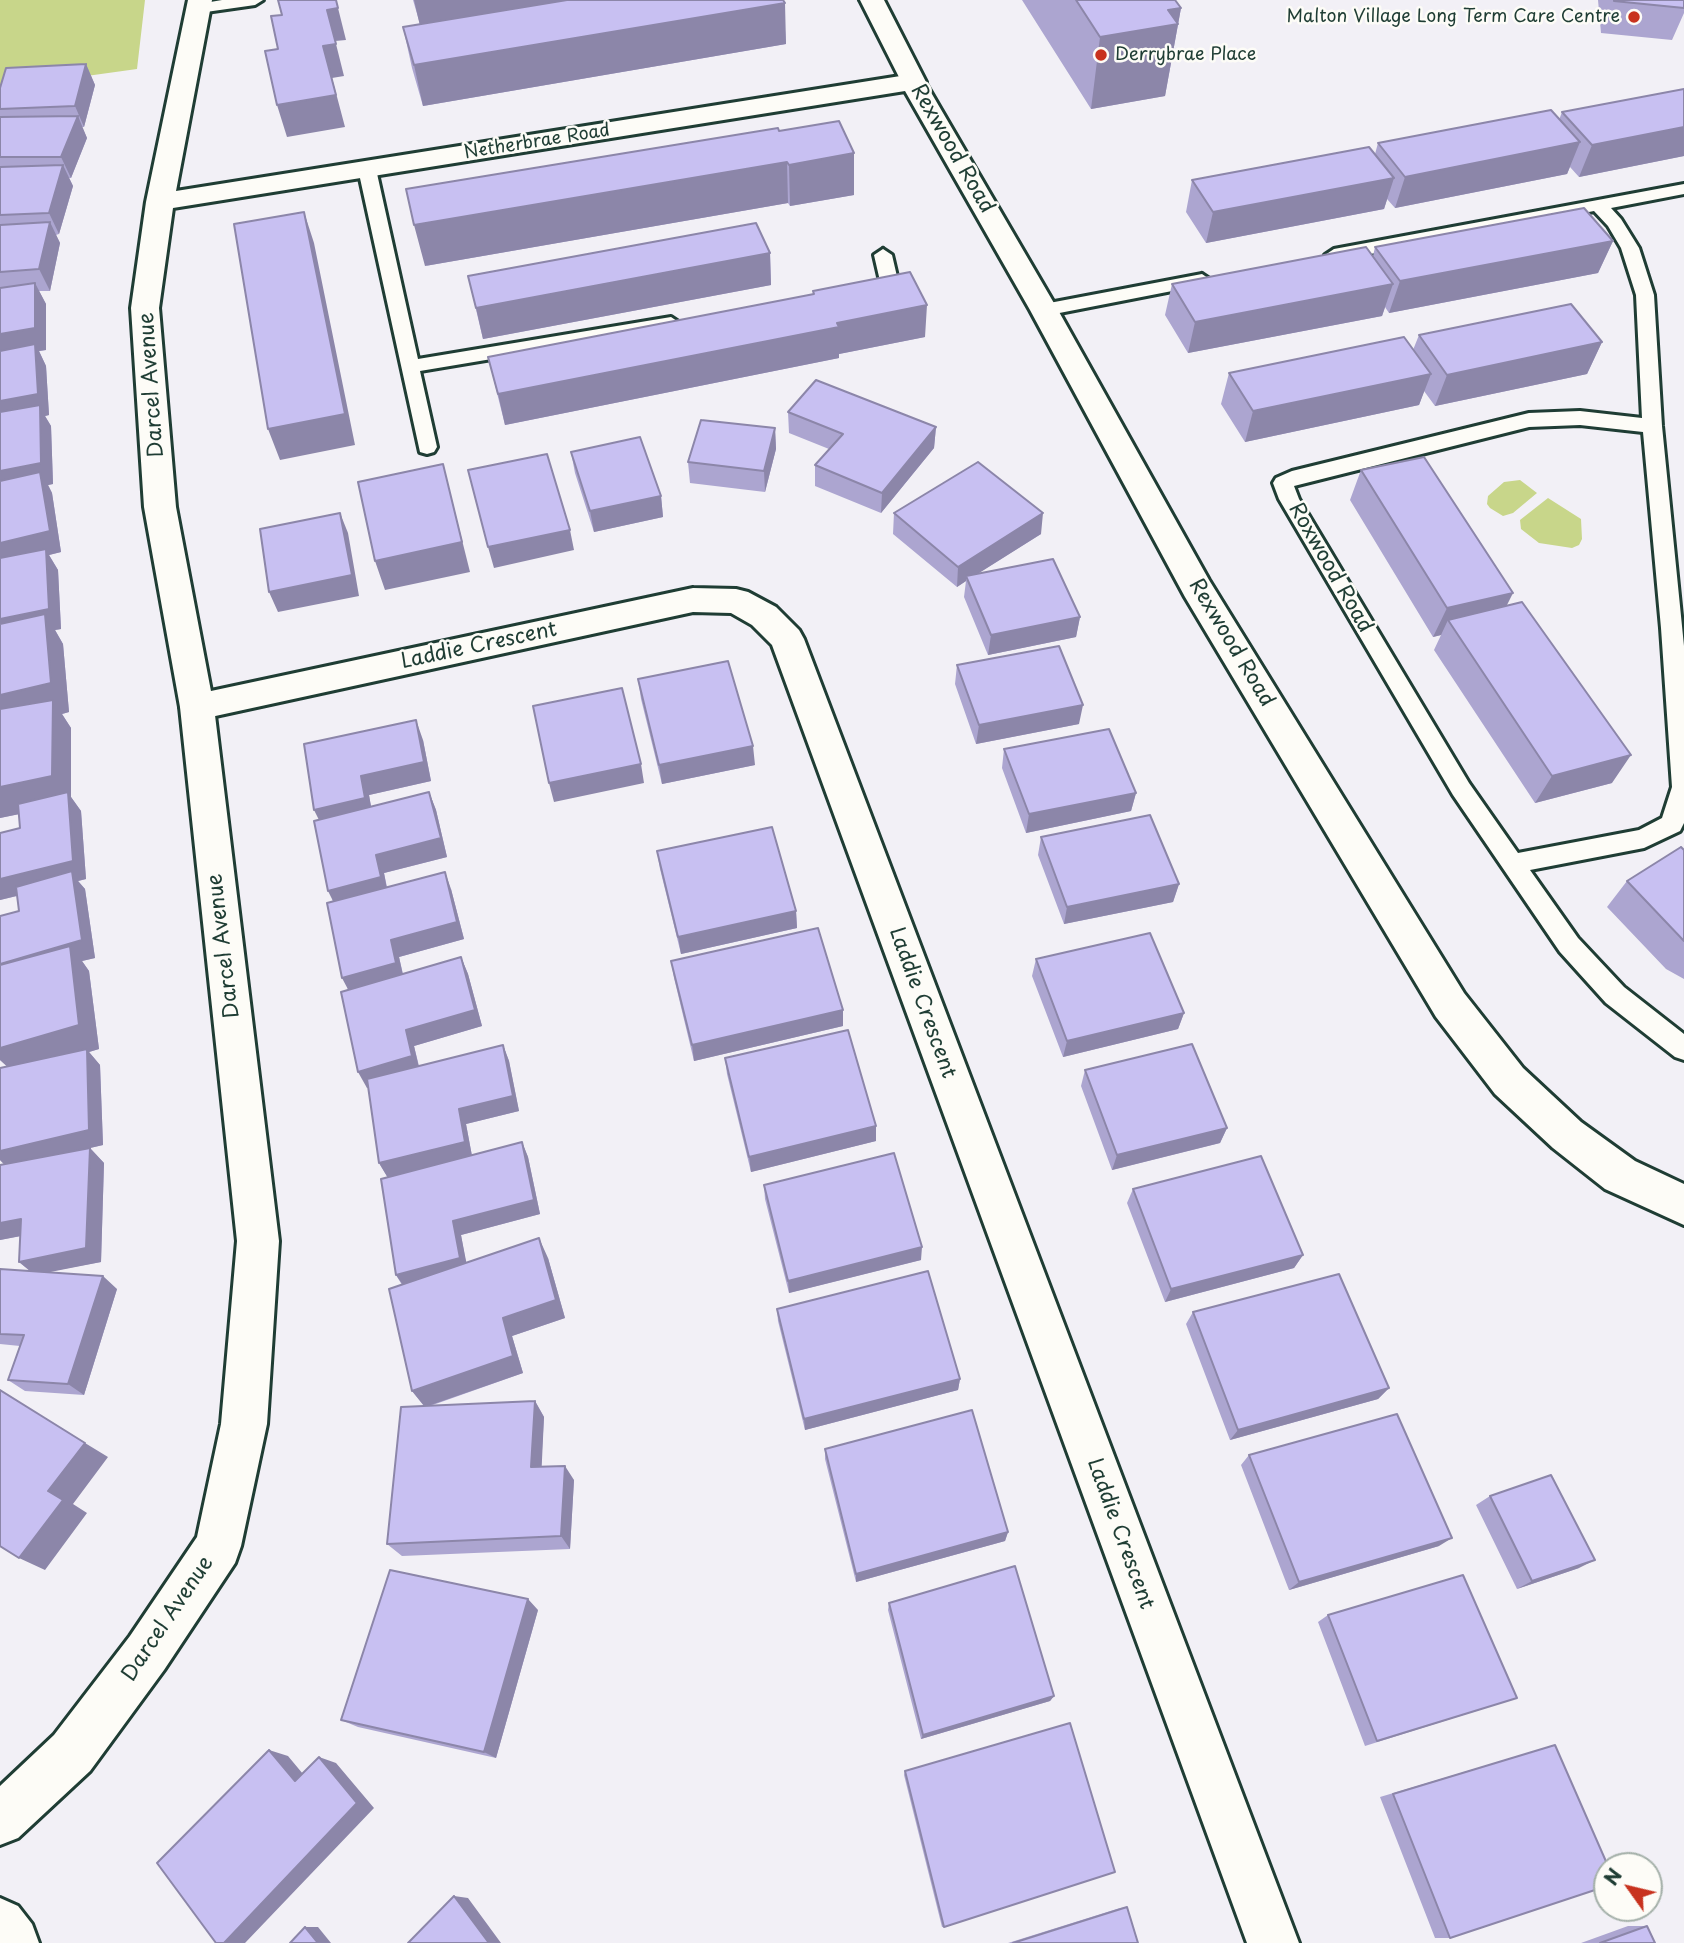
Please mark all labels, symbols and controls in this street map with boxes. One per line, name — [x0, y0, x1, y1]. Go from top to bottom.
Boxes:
place label: Malton Village Long Term Care Centre — [1286, 6, 1620, 28]
marker: Malton Village Long Term Care Centre — [1626, 9, 1642, 25]
place label: Derrybrae Place — [1115, 44, 1256, 66]
marker: Derrybrae Place — [1093, 47, 1109, 63]
street label: Rexwood Road — [905, 80, 999, 218]
street label: Netherbrae Road — [462, 120, 612, 164]
street label: Darcel Avenue — [134, 312, 170, 458]
street label: Roxwood Road — [1283, 498, 1377, 638]
street label: Rexwood Road — [1183, 574, 1279, 712]
street label: Laddie Crescent — [399, 617, 559, 675]
street label: Darcel Avenue — [203, 872, 245, 1020]
street label: Laddie Crescent — [883, 924, 961, 1082]
street label: Laddie Crescent — [1081, 1455, 1159, 1613]
street label: Darcel Avenue — [117, 1552, 219, 1686]
north arrow — [1593, 1852, 1663, 1922]
text: N — [1596, 1862, 1628, 1890]

